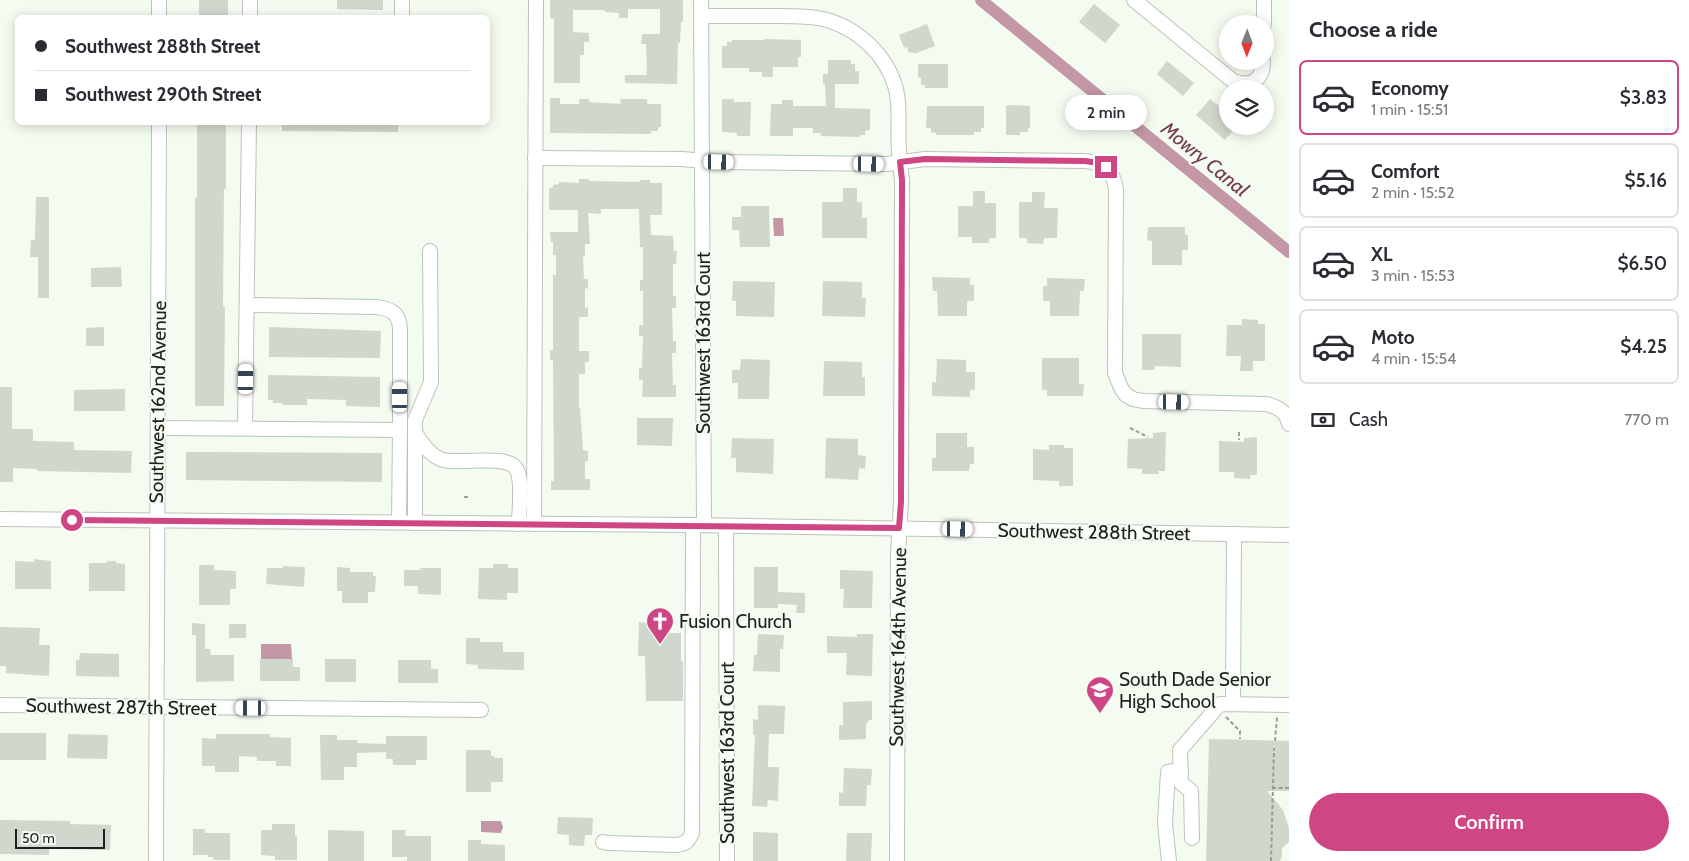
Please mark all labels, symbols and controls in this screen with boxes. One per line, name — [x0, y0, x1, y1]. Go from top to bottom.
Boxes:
north arrow — [1219, 15, 1274, 70]
map controls — [1219, 15, 1274, 135]
text: Choose a ride — [1309, 16, 1438, 43]
text: Southwest 288th Street — [65, 35, 260, 58]
icon: car — [1311, 75, 1356, 120]
text: Economy — [1371, 77, 1449, 100]
button: layers — [1219, 80, 1274, 135]
text: Southwest 290th Street — [65, 83, 261, 106]
text: $3.83 — [1620, 86, 1667, 109]
callout: 2 min — [1065, 94, 1147, 130]
text: 1 min · 15:51 — [1371, 100, 1448, 119]
text: 2 min — [1087, 103, 1125, 122]
water label: Mowry Canal — [1156, 116, 1254, 202]
car — [703, 154, 734, 170]
car — [853, 156, 884, 172]
route end — [1095, 156, 1117, 178]
icon: car — [1311, 158, 1356, 203]
text: Comfort — [1371, 160, 1440, 183]
text: $5.16 — [1624, 169, 1667, 192]
text: 2 min · 15:52 — [1371, 183, 1455, 202]
icon: car — [1311, 241, 1356, 286]
text: XL — [1371, 243, 1392, 266]
street label: Southwest 163rd Court — [692, 251, 715, 434]
text: $6.50 — [1618, 252, 1667, 275]
text: 3 min · 15:53 — [1371, 266, 1455, 285]
street label: Southwest 162nd Avenue — [145, 300, 171, 504]
icon: car — [1311, 324, 1356, 369]
text: Moto — [1371, 326, 1415, 349]
text: $4.25 — [1620, 335, 1667, 358]
text: 4 min · 15:54 — [1371, 349, 1456, 368]
car — [238, 364, 253, 394]
car — [392, 382, 407, 412]
car — [1158, 394, 1189, 410]
icon: cash — [1309, 406, 1337, 434]
text: Cash — [1349, 408, 1388, 431]
text: 770 m — [1624, 410, 1669, 429]
route start — [61, 509, 83, 531]
street label: Southwest 288th Street — [997, 519, 1191, 545]
car — [942, 521, 973, 537]
street label: Southwest 164th Avenue — [885, 547, 911, 747]
church icon: Fusion Church — [645, 606, 675, 645]
place label: Fusion Church — [679, 610, 792, 633]
street label: Southwest 163rd Court — [716, 661, 739, 844]
place label: South Dade Senior High School — [1119, 668, 1271, 713]
school or university icon: South Dade Senior High School — [1085, 675, 1115, 714]
street label: Southwest 287th Street — [25, 694, 217, 720]
car — [236, 701, 266, 716]
button: Confirm — [1309, 793, 1669, 851]
scale bar — [15, 826, 105, 849]
text: 50 m — [22, 829, 55, 847]

